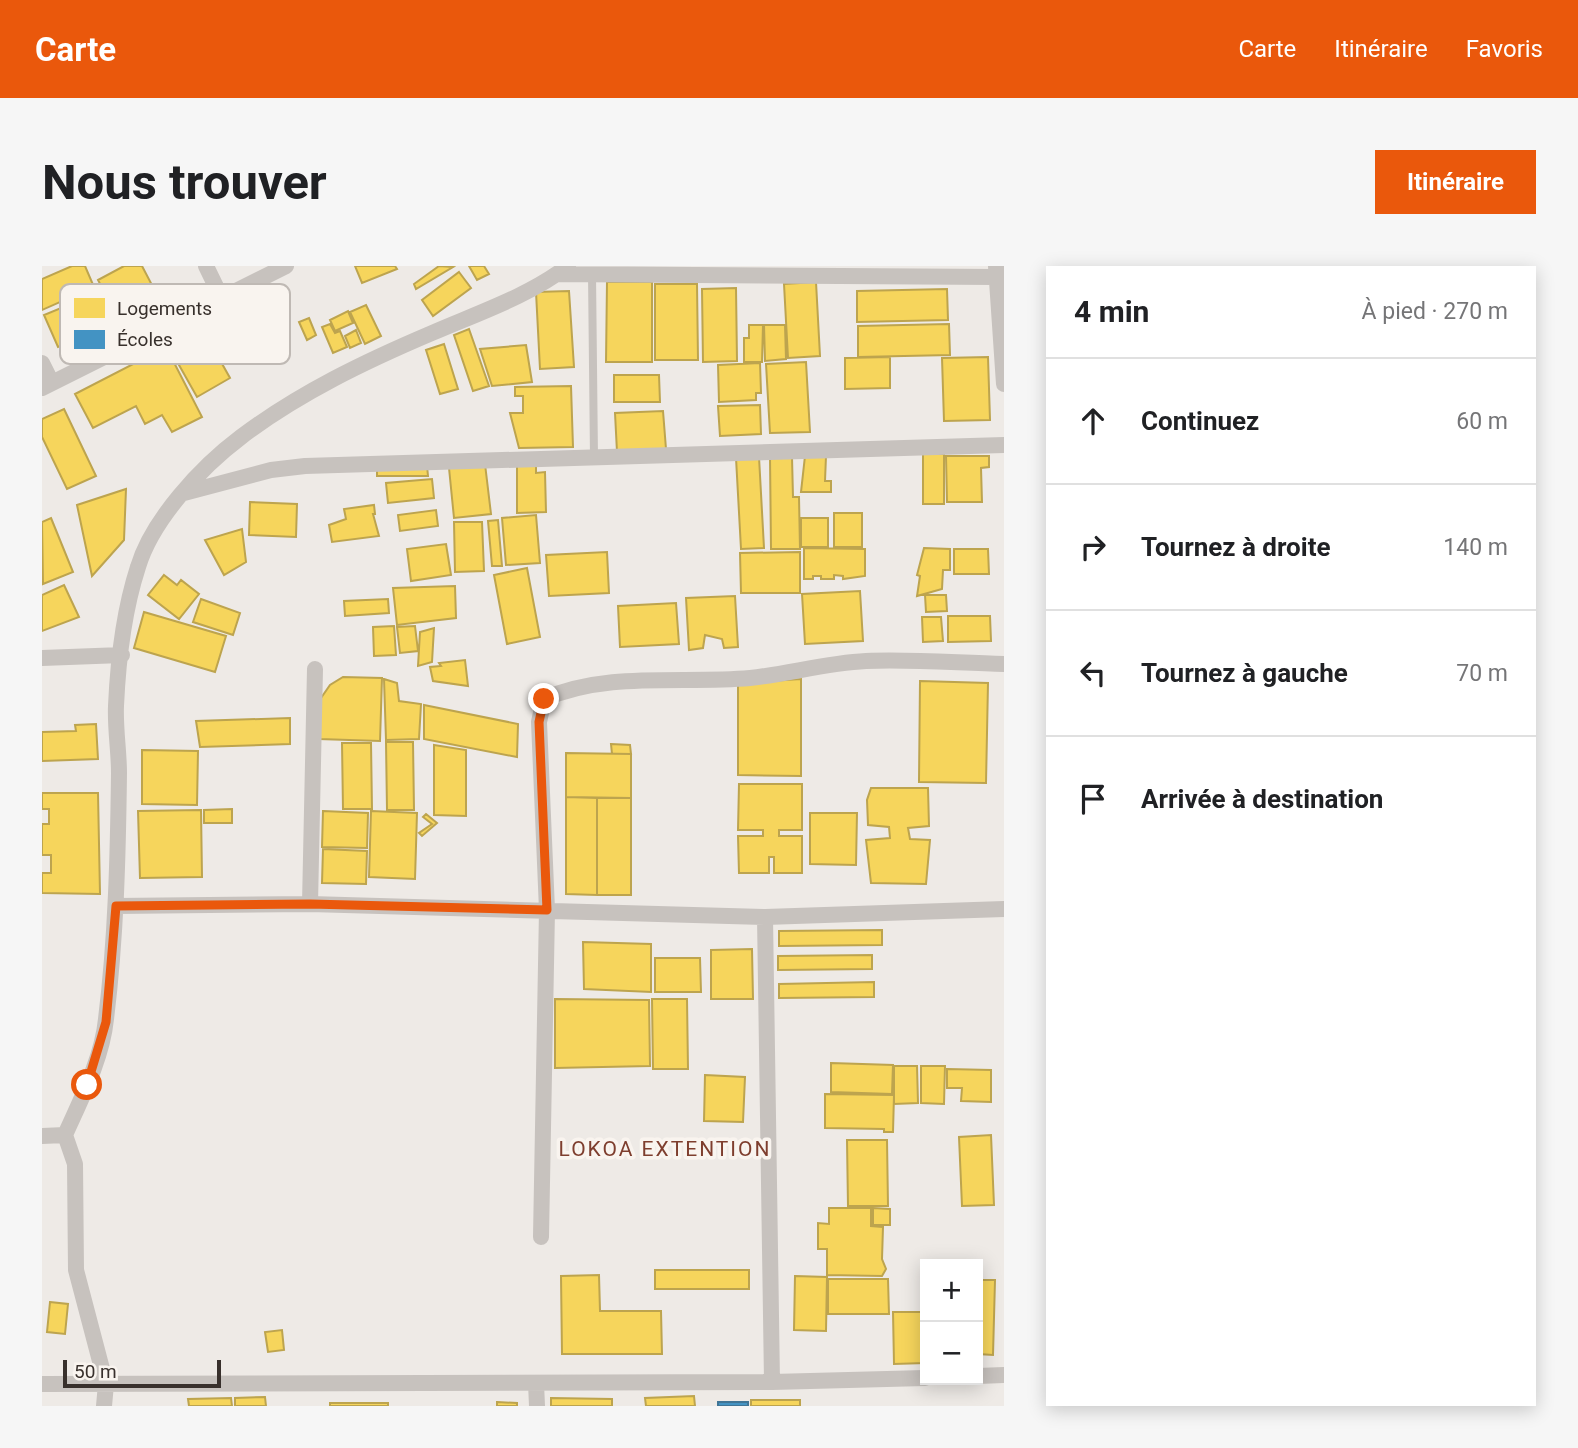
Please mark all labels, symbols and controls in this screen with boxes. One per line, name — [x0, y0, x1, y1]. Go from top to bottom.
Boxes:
text: Carte — [35, 30, 116, 69]
text: Carte — [1238, 35, 1296, 63]
text: Itinéraire — [1334, 35, 1428, 63]
text: Favoris — [1466, 35, 1543, 63]
button: Itinéraire — [1375, 150, 1536, 214]
text: Nous trouver — [42, 154, 327, 211]
legend — [60, 284, 290, 364]
text: 4 min — [1074, 294, 1149, 329]
text: Logements — [117, 297, 212, 320]
text: À pied · 270 m — [1362, 298, 1508, 325]
text: Écoles — [117, 328, 173, 351]
icon: ahead — [1074, 402, 1112, 440]
text: Continuez — [1141, 406, 1259, 436]
text: 60 m — [1456, 408, 1508, 435]
icon: right — [1074, 528, 1112, 566]
text: Tournez à droite — [1141, 532, 1331, 562]
text: 140 m — [1443, 534, 1508, 561]
icon: left — [1074, 654, 1112, 692]
text: Tournez à gauche — [1141, 658, 1348, 688]
text: 70 m — [1456, 660, 1508, 687]
route end — [528, 683, 559, 714]
icon: arrive — [1074, 780, 1112, 818]
text: Arrivée à destination — [1141, 784, 1383, 814]
route start — [71, 1069, 102, 1100]
district label: LOKOA EXTENTION — [558, 1137, 772, 1161]
map controls — [920, 1259, 983, 1385]
button: + — [920, 1259, 983, 1322]
button: − — [920, 1322, 983, 1385]
scale bar — [63, 1357, 220, 1389]
text: 50 m — [74, 1360, 117, 1383]

